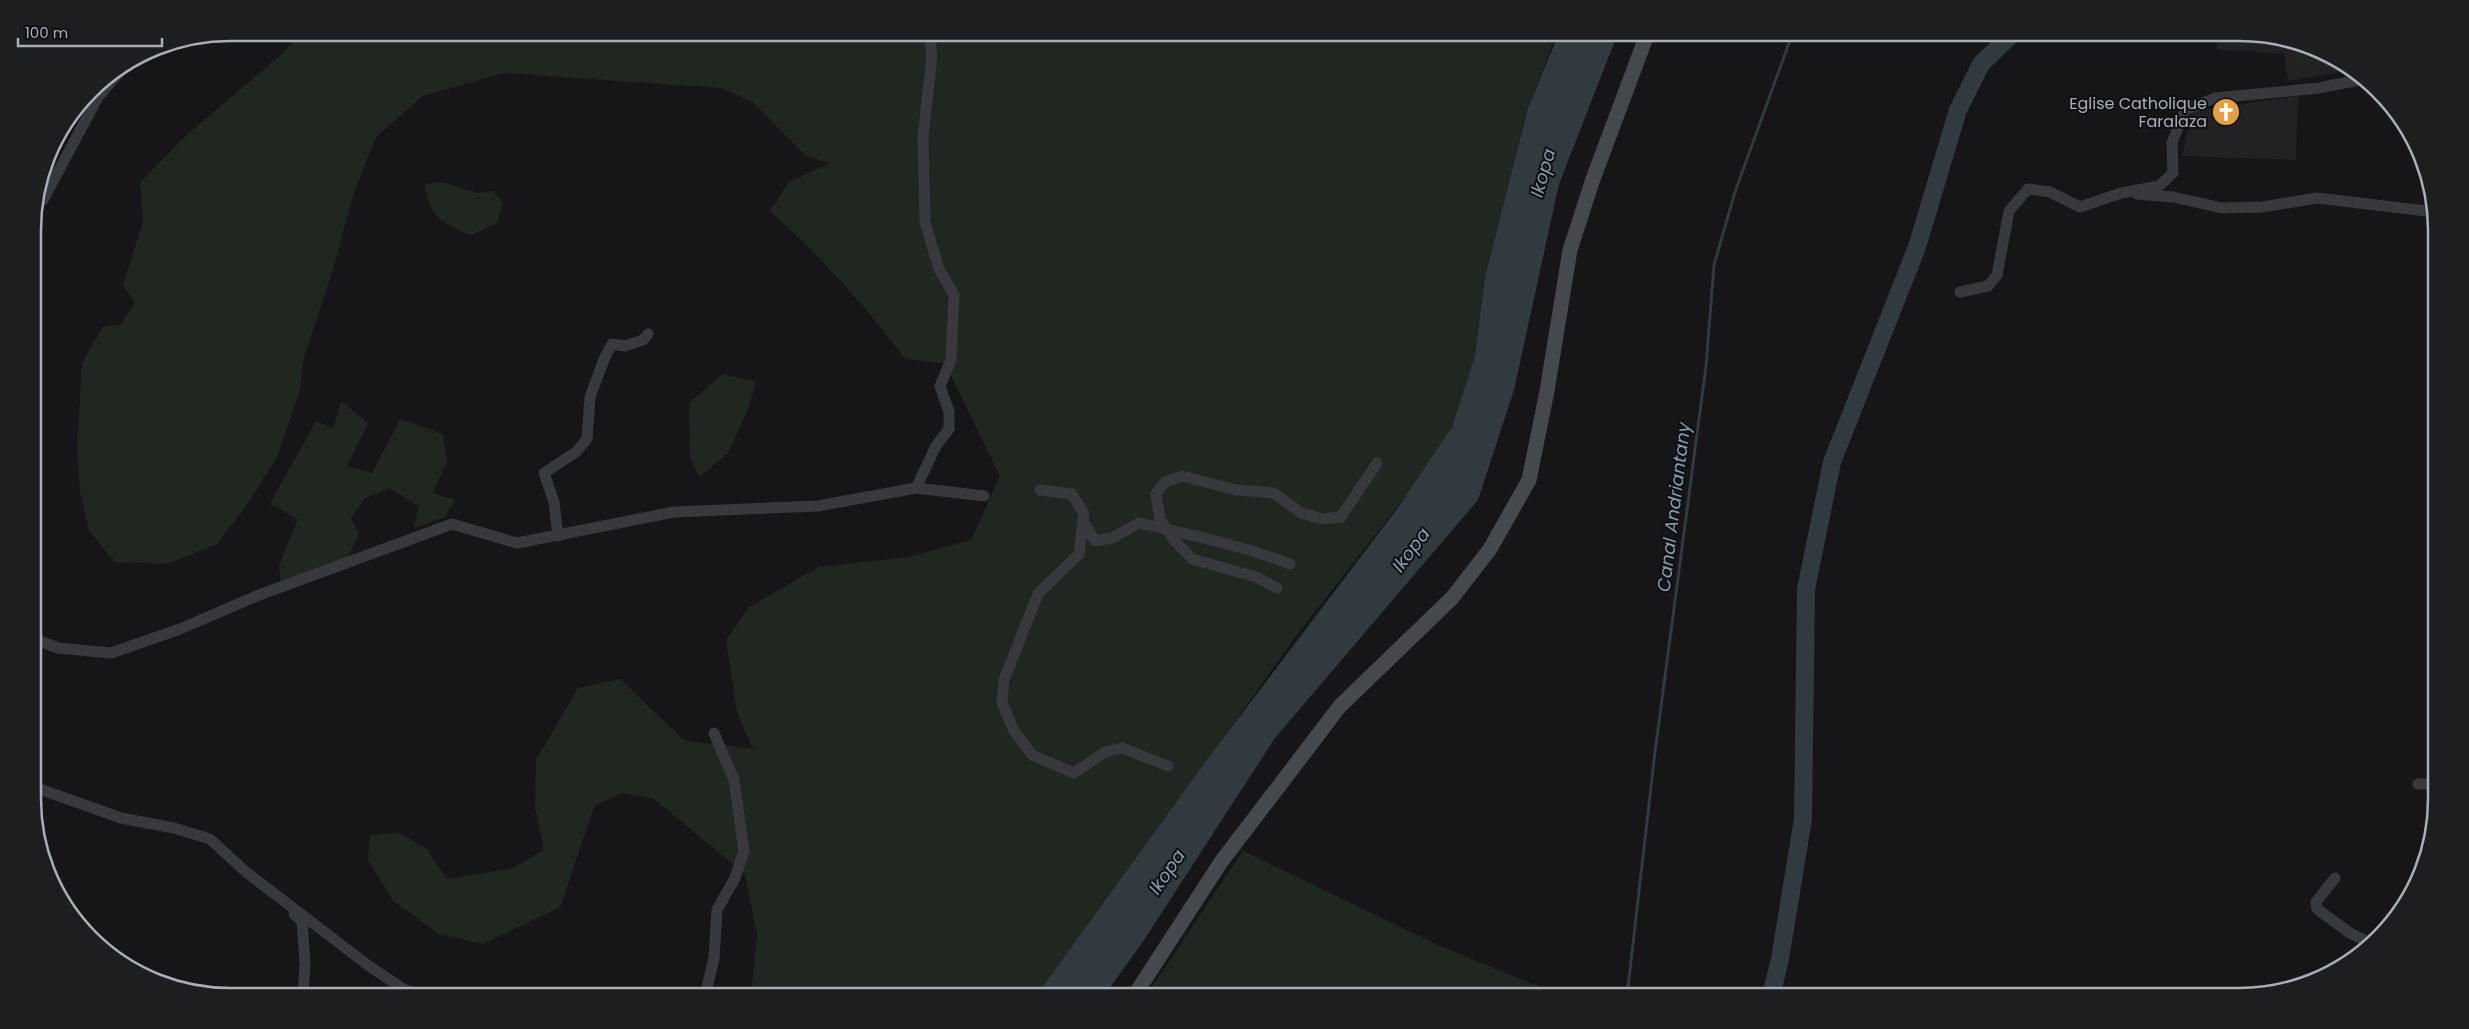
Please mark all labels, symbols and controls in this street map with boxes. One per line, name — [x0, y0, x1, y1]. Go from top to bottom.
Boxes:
scale bar — [18, 15, 161, 47]
text: 100 m — [25, 22, 68, 43]
place label: Eglise Catholique Faralaza — [2069, 92, 2207, 133]
church icon: Eglise Catholique Faralaza — [2211, 97, 2241, 127]
water label: Ikopa — [1524, 146, 1561, 200]
water label: Canal Andriantany — [1651, 420, 1696, 593]
water label: Ikopa — [1386, 522, 1435, 577]
water label: Ikopa — [1142, 844, 1191, 899]

